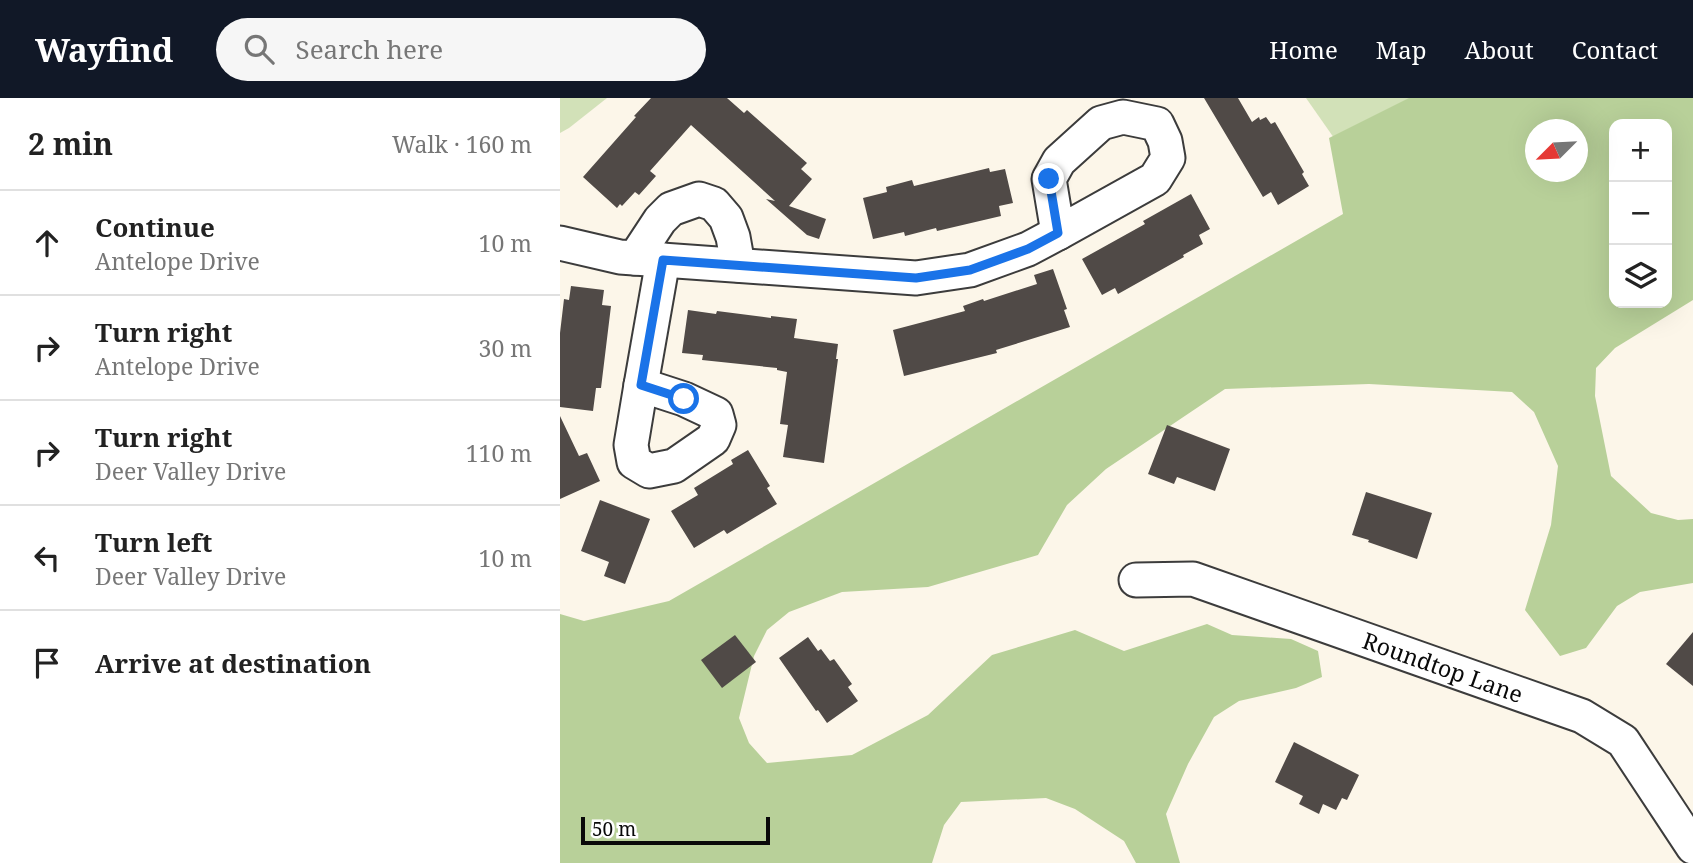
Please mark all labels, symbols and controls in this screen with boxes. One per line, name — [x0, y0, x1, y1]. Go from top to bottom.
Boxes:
search box — [216, 18, 706, 81]
text: Wayfind — [35, 27, 174, 72]
icon: search — [240, 30, 278, 68]
text: Search here — [296, 31, 443, 67]
text: Home — [1269, 33, 1338, 66]
text: Map — [1376, 33, 1427, 66]
text: About — [1465, 33, 1534, 66]
text: Contact — [1572, 33, 1658, 66]
north arrow — [1525, 119, 1588, 182]
map controls — [1609, 119, 1672, 308]
button: + — [1609, 119, 1672, 182]
text: 2 min — [28, 123, 113, 164]
text: Walk · 160 m — [392, 128, 532, 160]
route end — [1033, 163, 1064, 194]
button: − — [1609, 182, 1672, 245]
text: Continue — [95, 209, 215, 245]
icon: ahead — [28, 224, 66, 262]
text: 10 m — [479, 227, 532, 259]
text: Antelope Drive — [95, 245, 260, 277]
button: layers — [1609, 245, 1672, 308]
text: Turn right — [95, 314, 232, 350]
icon: right — [28, 329, 66, 367]
text: 30 m — [479, 332, 532, 364]
text: Antelope Drive — [95, 350, 260, 382]
route start — [668, 383, 699, 414]
text: Turn right — [95, 419, 232, 455]
icon: right — [28, 434, 66, 472]
text: 110 m — [466, 437, 532, 469]
text: Deer Valley Drive — [95, 455, 286, 487]
text: Turn left — [95, 524, 212, 560]
icon: left — [28, 539, 66, 577]
text: 10 m — [479, 542, 532, 574]
text: Deer Valley Drive — [95, 560, 286, 592]
street label: Roundtop Lane — [1358, 624, 1527, 710]
icon: arrive — [28, 644, 66, 682]
text: Arrive at destination — [95, 645, 371, 681]
scale bar — [581, 814, 770, 846]
text: 50 m — [592, 816, 636, 842]

